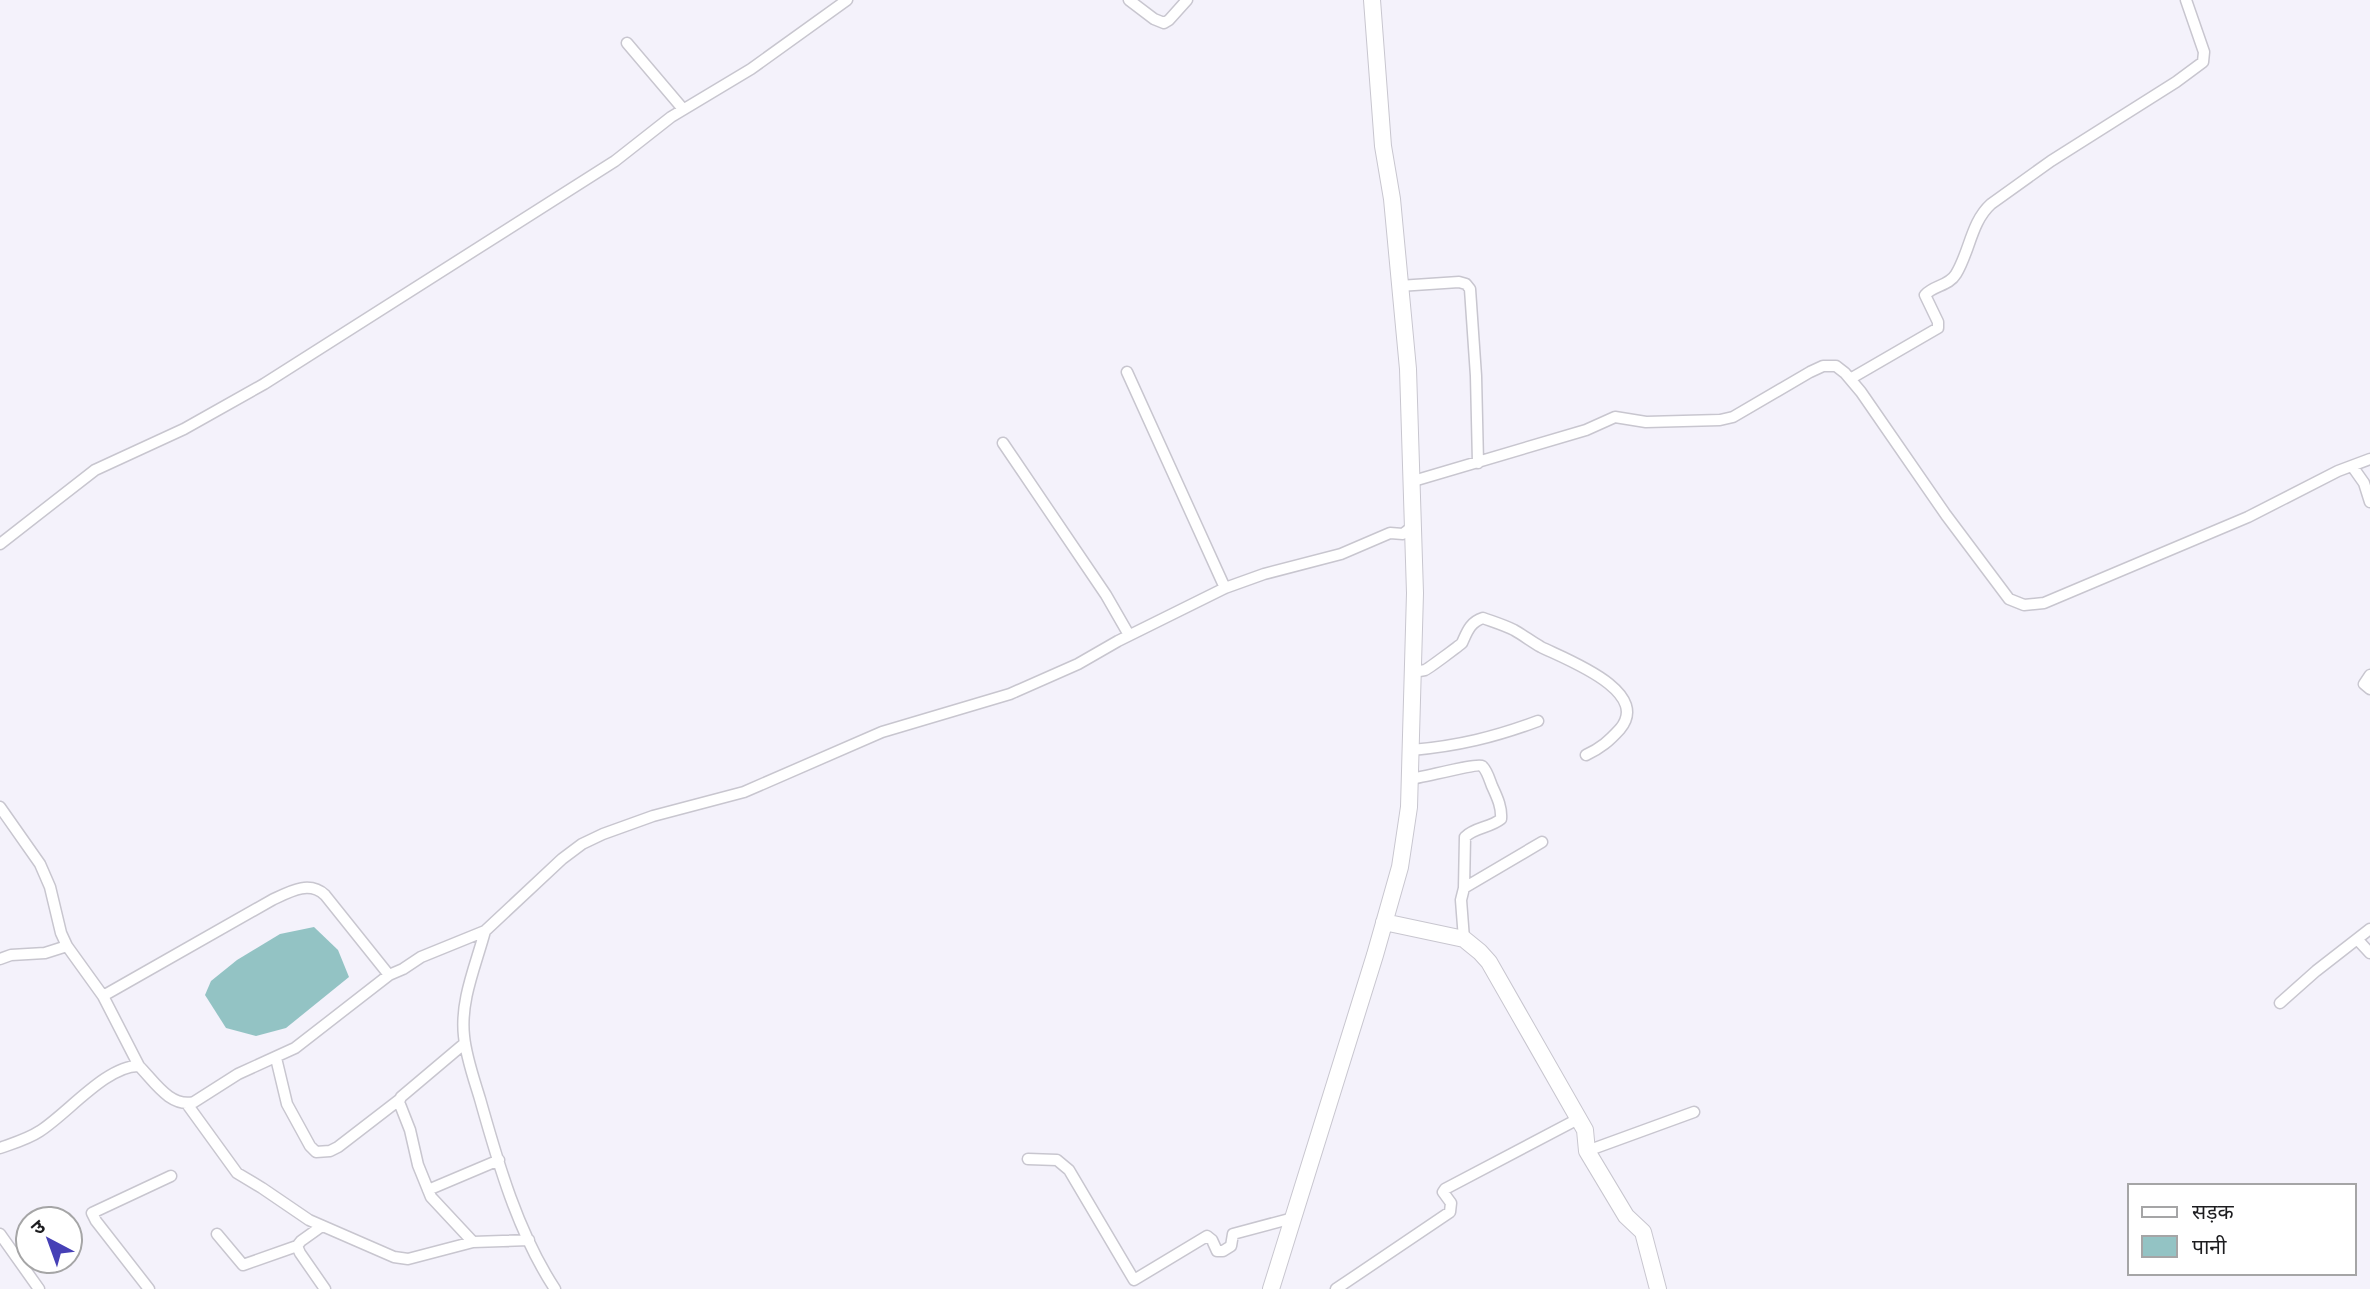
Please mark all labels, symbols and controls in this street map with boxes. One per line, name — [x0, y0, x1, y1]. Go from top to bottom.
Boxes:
legend — [2128, 1184, 2356, 1275]
text: सड़क — [2192, 1200, 2234, 1223]
north arrow — [14, 1205, 84, 1275]
text: उ — [27, 1215, 50, 1239]
text: पानी — [2192, 1235, 2227, 1258]

